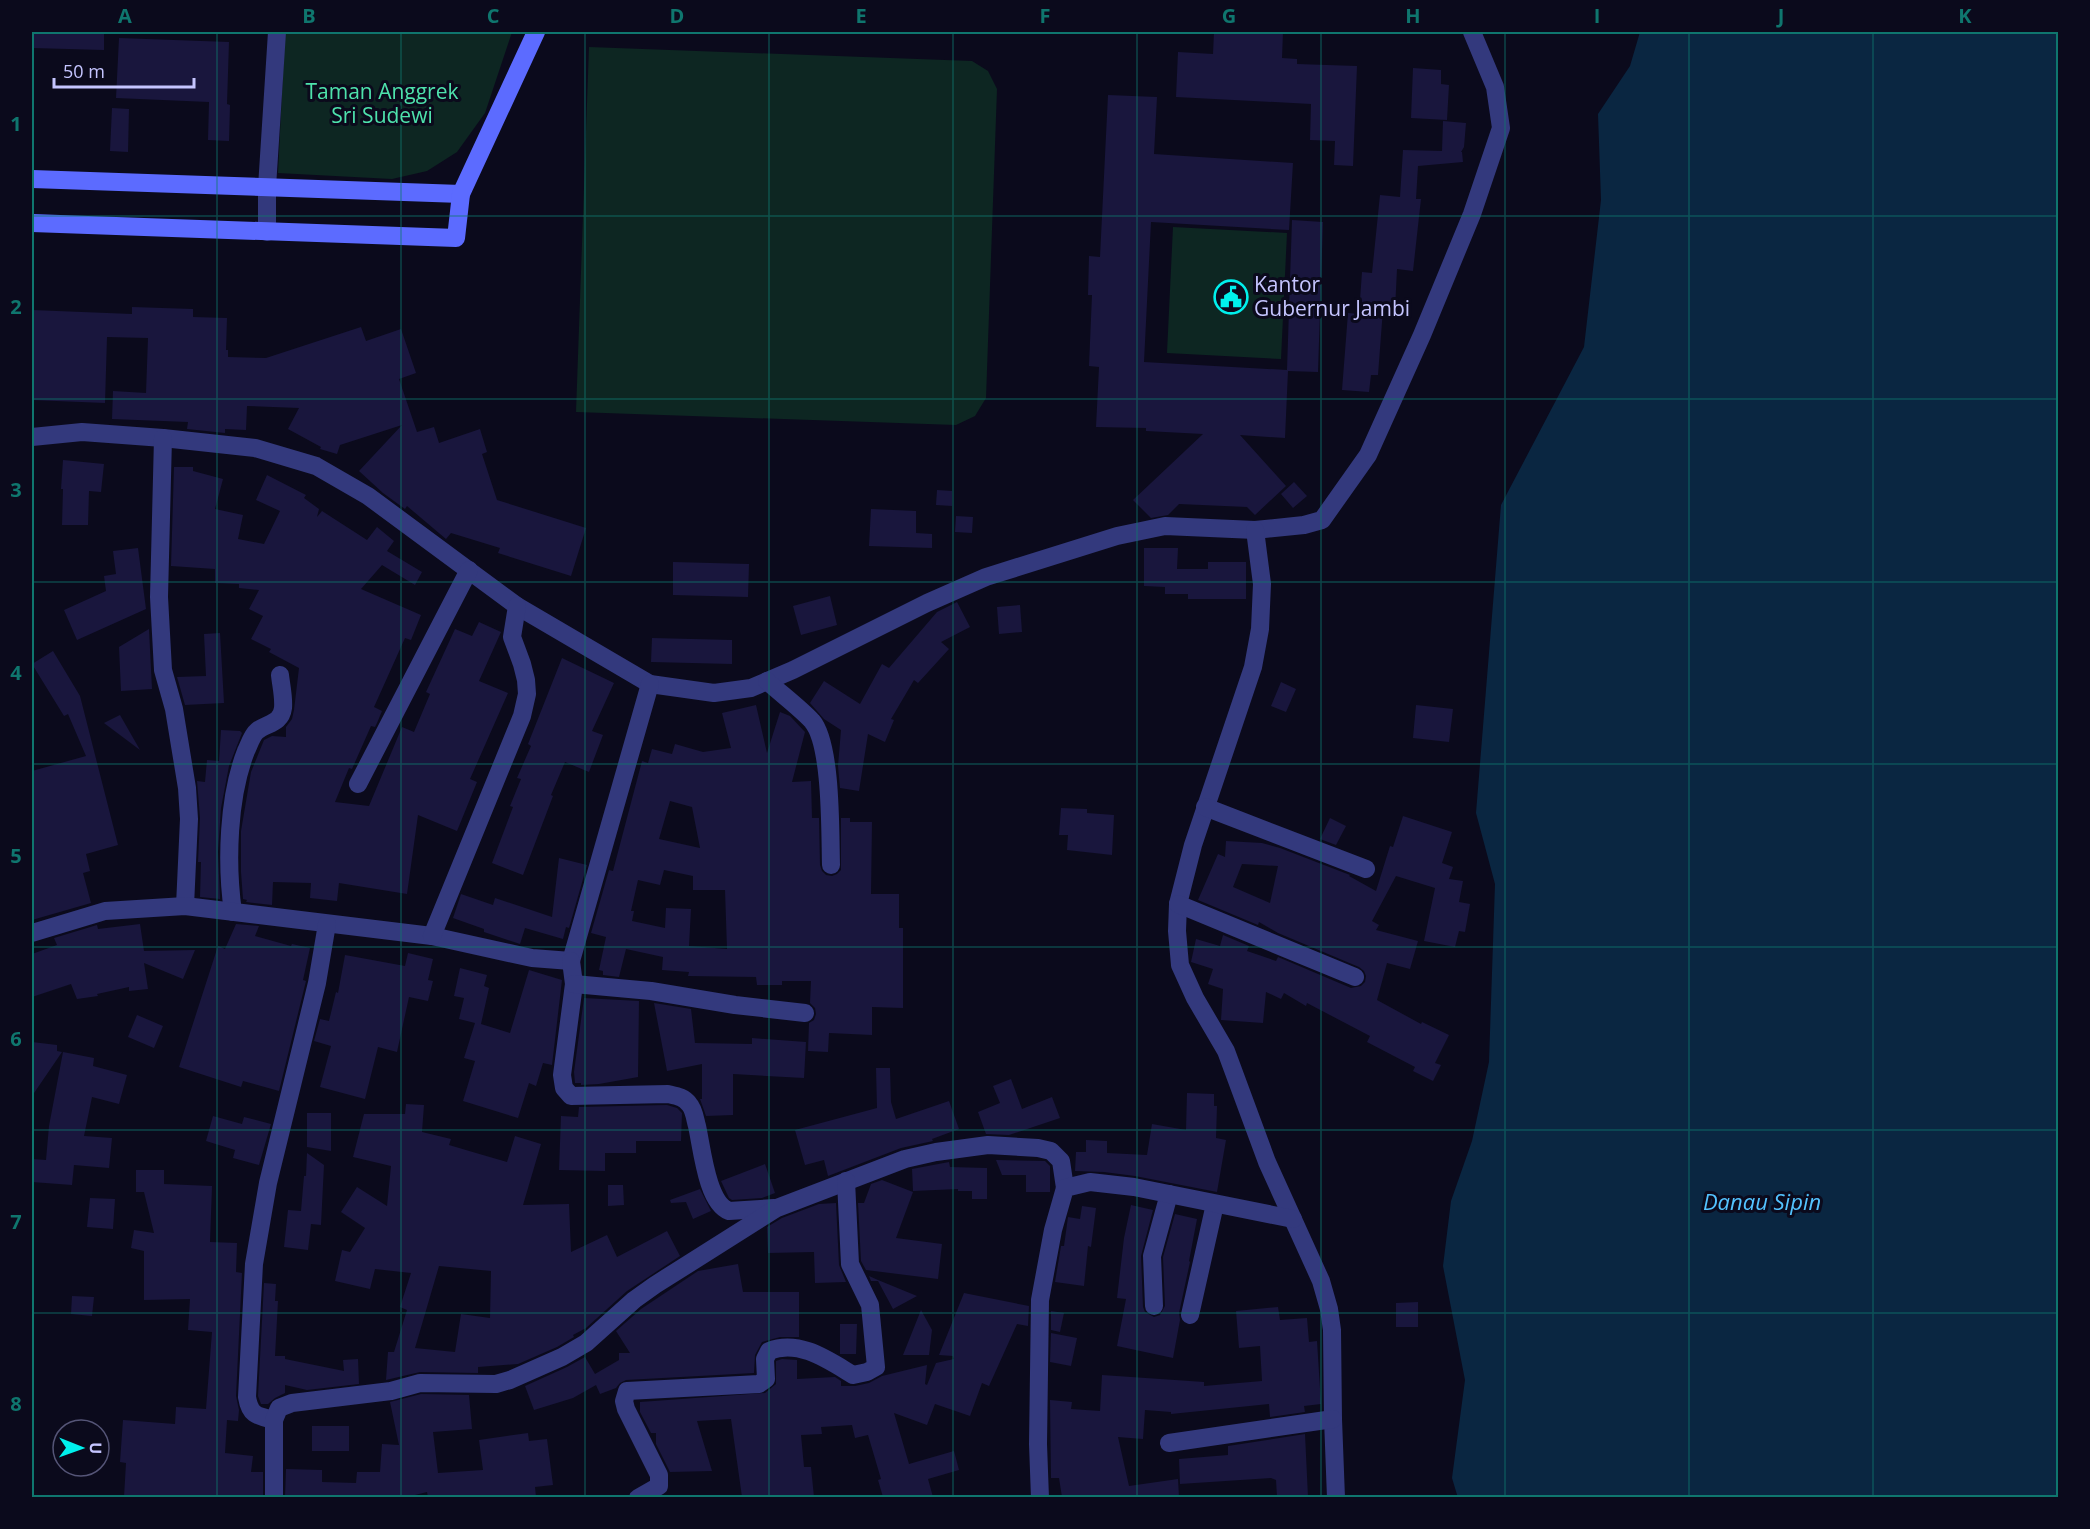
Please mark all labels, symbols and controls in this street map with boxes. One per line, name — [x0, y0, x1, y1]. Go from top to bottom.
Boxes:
text: A — [118, 2, 132, 29]
text: B — [302, 2, 316, 29]
text: C — [487, 2, 500, 29]
text: D — [670, 2, 684, 29]
text: E — [855, 2, 867, 29]
text: F — [1040, 2, 1050, 29]
text: G — [1222, 2, 1236, 29]
text: H — [1405, 2, 1421, 29]
text: I — [1594, 2, 1600, 29]
text: J — [1776, 2, 1784, 29]
text: K — [1958, 2, 1972, 29]
scale bar — [54, 51, 194, 89]
text: 50 m — [63, 59, 105, 83]
park label: Taman Anggrek Sri Sudewi — [305, 77, 459, 129]
text: 1 — [10, 110, 22, 137]
place label: Kantor Gubernur Jambi — [1254, 270, 1410, 322]
public building icon: Kantor Gubernur Jambi — [1213, 279, 1249, 315]
text: 2 — [10, 293, 22, 320]
text: 3 — [10, 476, 22, 503]
text: 4 — [10, 659, 22, 686]
text: 5 — [10, 842, 22, 869]
text: 6 — [10, 1025, 22, 1052]
water label: Danau Sipin — [1703, 1186, 1821, 1216]
text: 7 — [10, 1208, 22, 1235]
text: 8 — [10, 1390, 22, 1417]
north arrow — [51, 1418, 111, 1478]
text: U — [85, 1442, 107, 1454]

